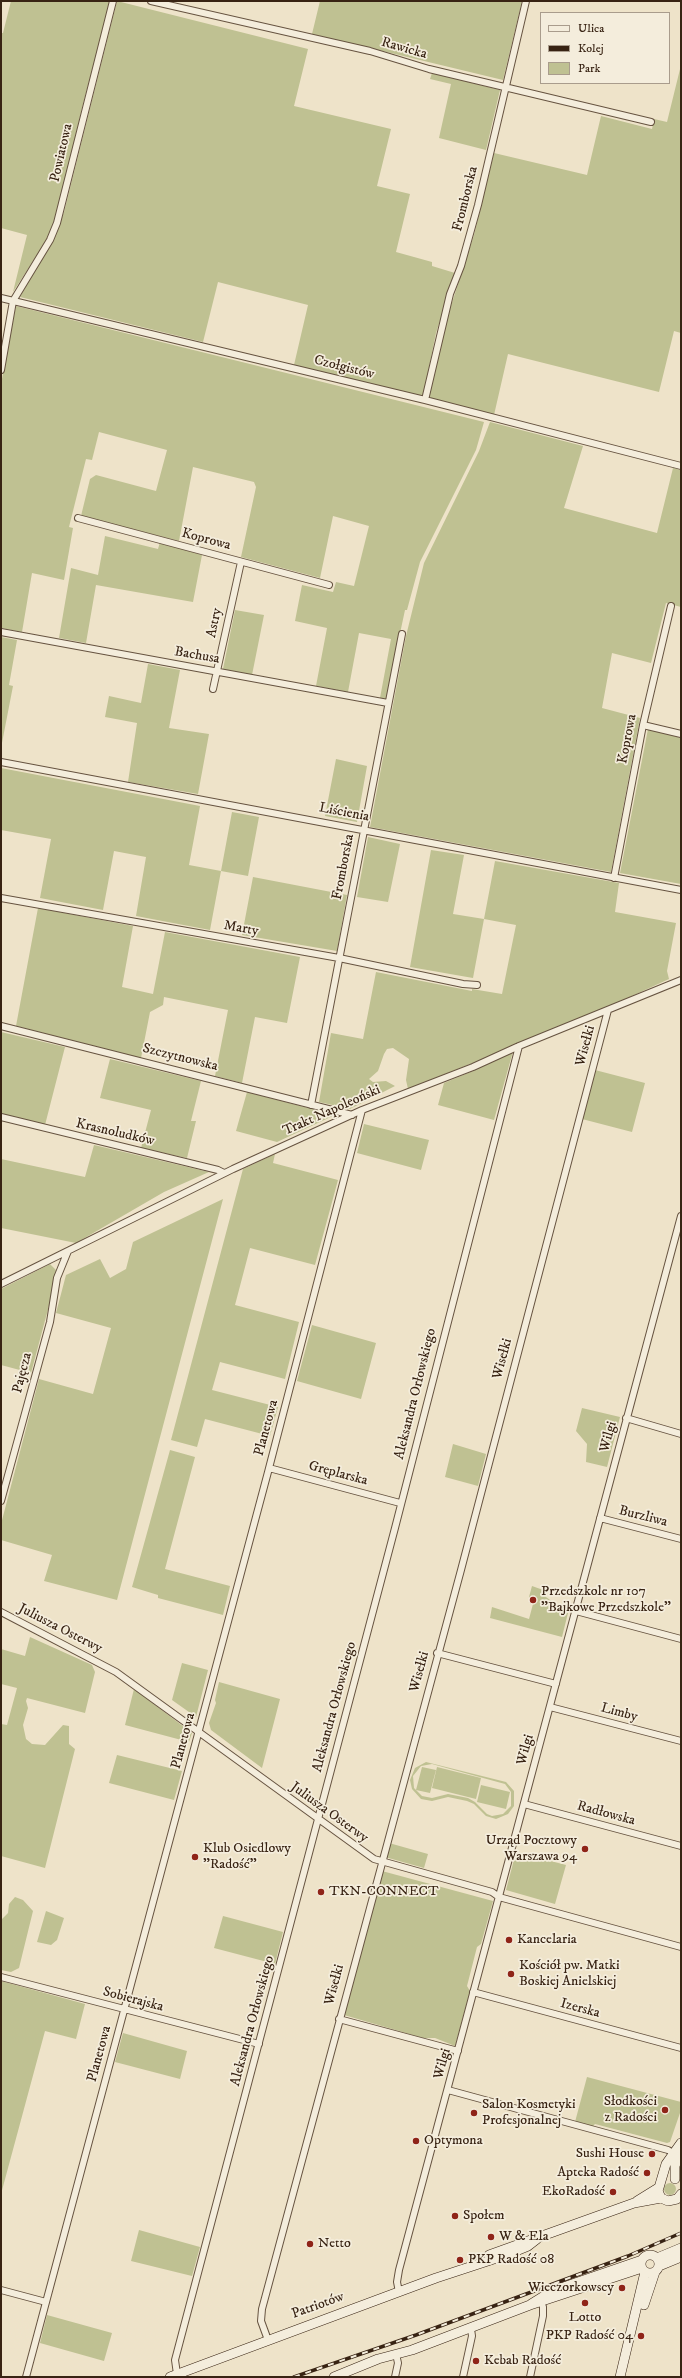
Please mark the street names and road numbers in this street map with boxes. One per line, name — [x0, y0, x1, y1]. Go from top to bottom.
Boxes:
street label: Rawicka — [379, 34, 429, 64]
street label: Powiatowa — [47, 122, 77, 184]
street label: Fromborska — [450, 165, 482, 233]
street label: Czołgistów — [312, 352, 376, 384]
street label: Koprowa — [180, 525, 232, 555]
street label: Astry — [204, 607, 226, 639]
street label: Bachusa — [173, 644, 221, 668]
street label: Koprowa — [615, 713, 641, 765]
street label: Liścienia — [318, 800, 370, 826]
street label: Fromborska — [329, 833, 359, 901]
street label: Marty — [222, 918, 260, 940]
street label: Wisełki — [572, 1024, 600, 1068]
street label: Szczytnowska — [141, 1041, 219, 1075]
street label: Trakt Napoleoński — [281, 1082, 383, 1140]
street label: Krasnoludków — [74, 1116, 156, 1150]
street label: Aleksandra Orłowskiego — [392, 1327, 440, 1461]
street label: Wisełki — [489, 1337, 517, 1381]
street label: Pajęcza — [10, 1351, 36, 1395]
street label: Planetowa — [251, 1398, 283, 1458]
street label: Wilgi — [597, 1420, 621, 1454]
street label: Gręplarska — [307, 1458, 369, 1490]
street label: Burzliwa — [617, 1503, 669, 1531]
street label: Juliusza Osterwy — [15, 1601, 105, 1657]
street label: Aleksandra Orłowskiego — [309, 1640, 361, 1774]
street label: Wisełki — [406, 1650, 434, 1694]
street label: Limby — [599, 1700, 639, 1726]
street label: Planetowa — [168, 1711, 200, 1771]
street label: Wilgi — [514, 1733, 538, 1767]
street label: Juliusza Osterwy — [287, 1779, 371, 1847]
street label: Radłowska — [575, 1798, 637, 1830]
street label: Aleksandra Orłowskiego — [227, 1954, 279, 2088]
street label: Wisełki — [321, 1963, 349, 2007]
street label: Sobierajska — [101, 1984, 165, 2016]
street label: Izerska — [558, 1996, 602, 2022]
street label: Planetowa — [84, 2024, 116, 2084]
street label: Wilgi — [431, 2047, 455, 2081]
street label: Patriotów — [290, 2289, 346, 2323]

